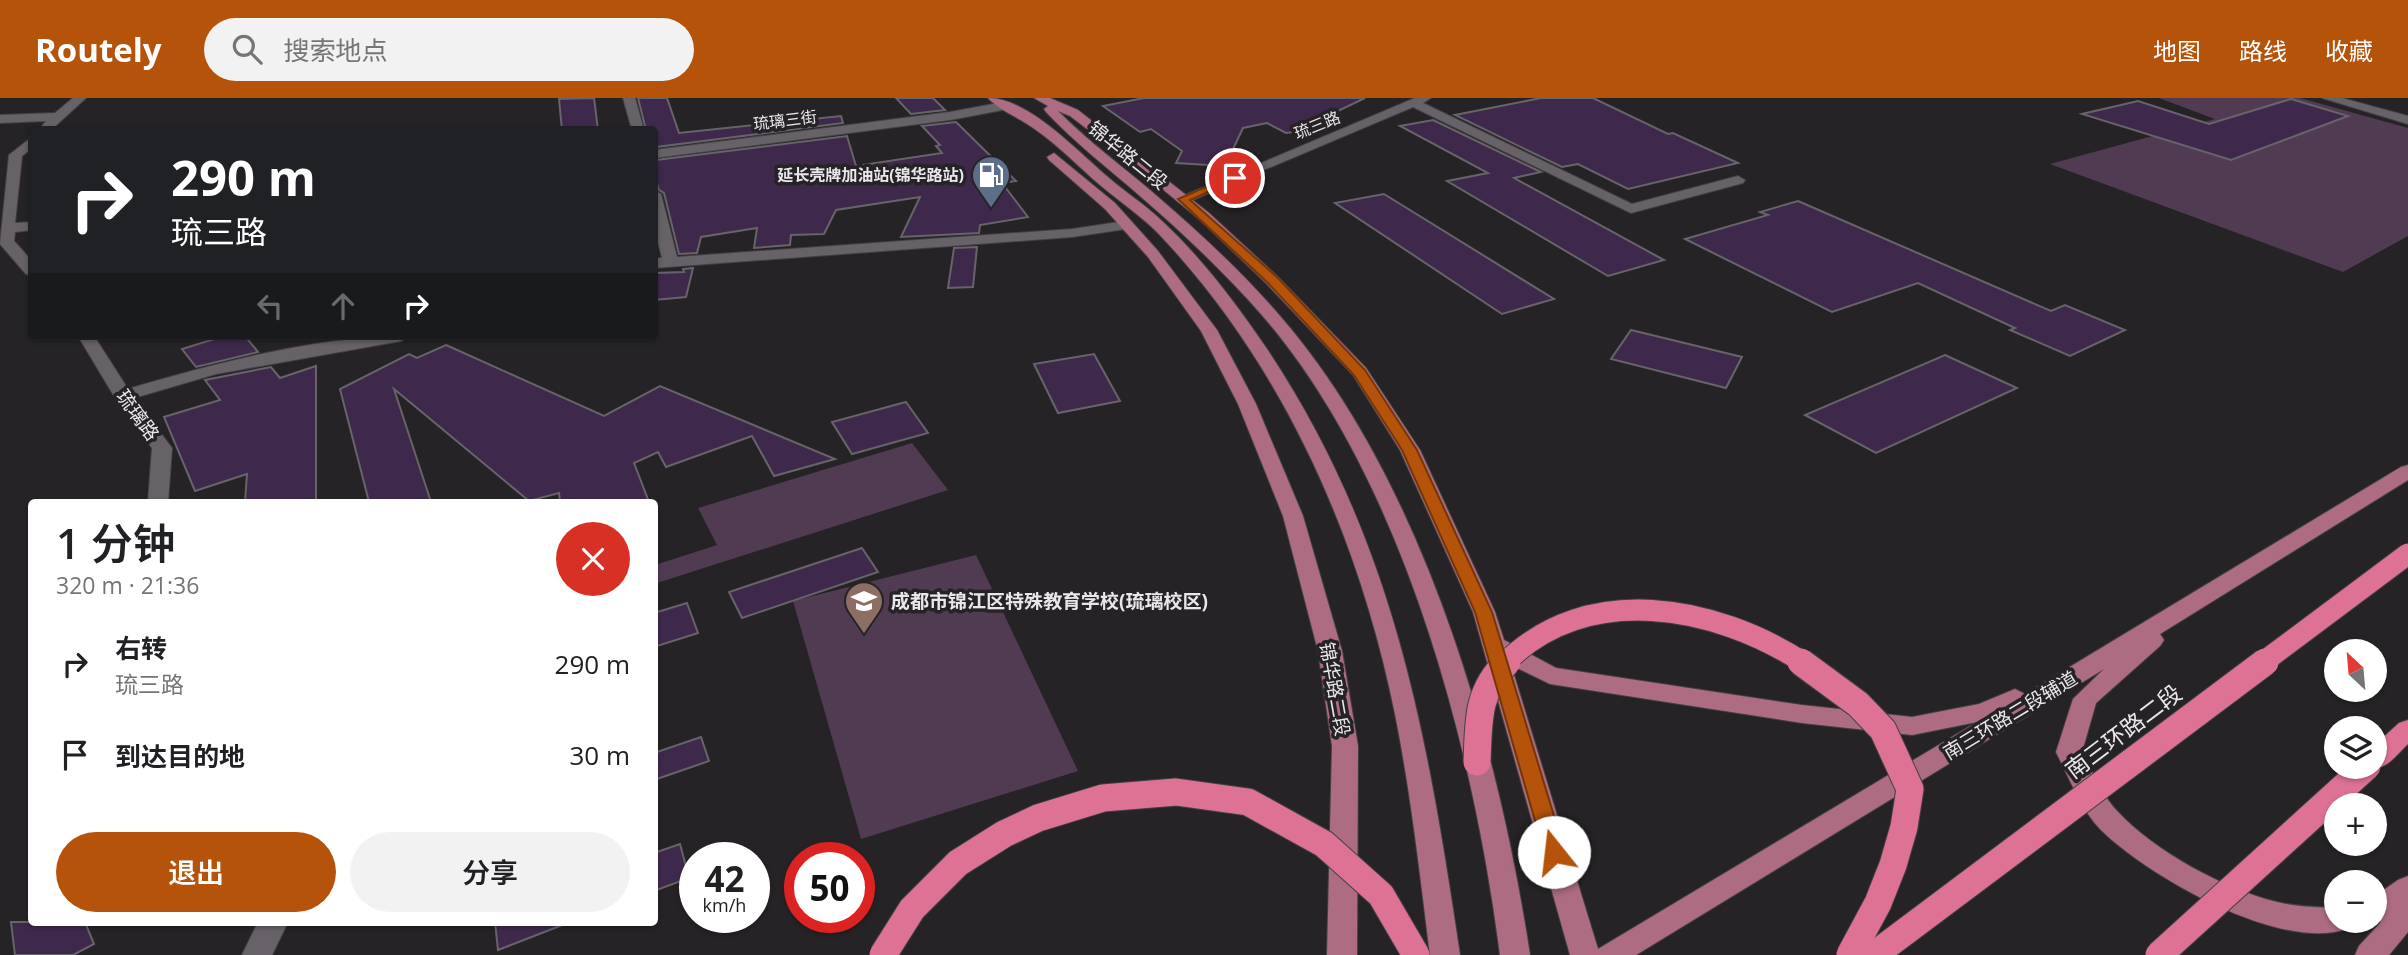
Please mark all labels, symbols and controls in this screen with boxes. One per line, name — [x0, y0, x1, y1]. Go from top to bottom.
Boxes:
search box — [204, 18, 694, 81]
text: Routely — [35, 27, 162, 72]
icon: search — [228, 30, 266, 68]
text: 搜索地点 — [284, 32, 388, 68]
text: 地图 — [2153, 34, 2201, 67]
text: 路线 — [2239, 34, 2287, 67]
text: 收藏 — [2325, 34, 2373, 67]
street label: 琉璃三街 — [752, 105, 818, 135]
street label: 琉三路 — [1291, 106, 1343, 144]
street label: 锦华路二段 — [1083, 115, 1173, 195]
text: 290 m — [171, 144, 316, 210]
pin — [1205, 148, 1265, 208]
icon: right — [56, 154, 147, 245]
fuel station icon: 延长壳牌加油站(锦华路站) — [970, 154, 1012, 209]
icon: arrive — [1216, 159, 1254, 197]
place label: 延长壳牌加油站(锦华路站) — [777, 164, 964, 186]
text: 琉三路 — [171, 210, 267, 253]
icon: left — [251, 287, 289, 325]
icon: ahead — [324, 287, 362, 325]
icon: right — [397, 287, 435, 325]
street label: 琉璃路 — [111, 384, 165, 446]
text: 1 分钟 — [56, 514, 175, 571]
button: close — [556, 522, 630, 596]
text: 320 m · 21:36 — [56, 569, 199, 601]
school or university icon: 成都市锦江区特殊教育学校(琉璃校区) — [843, 580, 885, 635]
place label: 成都市锦江区特殊教育学校(琉璃校区) — [891, 588, 1208, 614]
text: 右转 — [115, 630, 167, 666]
north arrow — [2324, 639, 2387, 702]
map controls — [2324, 639, 2387, 933]
street label: 锦华路二段 — [1314, 640, 1356, 738]
icon: right — [56, 645, 94, 683]
text: 290 m — [555, 646, 630, 682]
street label: 南三环路二段辅道 — [1938, 665, 2082, 765]
text: 琉三路 — [115, 668, 184, 700]
street label: 南三环路二段 — [2058, 677, 2188, 785]
button: layers — [2324, 716, 2387, 779]
icon: arrive — [56, 736, 94, 774]
text: 30 m — [569, 737, 630, 773]
text: 到达目的地 — [115, 738, 245, 774]
button: + — [2324, 793, 2387, 856]
position arrow — [1517, 815, 1591, 889]
button: 退出 — [56, 832, 336, 912]
button: 分享 — [350, 832, 630, 912]
speed limit sign: 50 — [784, 842, 875, 933]
text: 42 — [704, 855, 745, 902]
button: − — [2324, 870, 2387, 933]
text: km/h — [703, 893, 746, 917]

